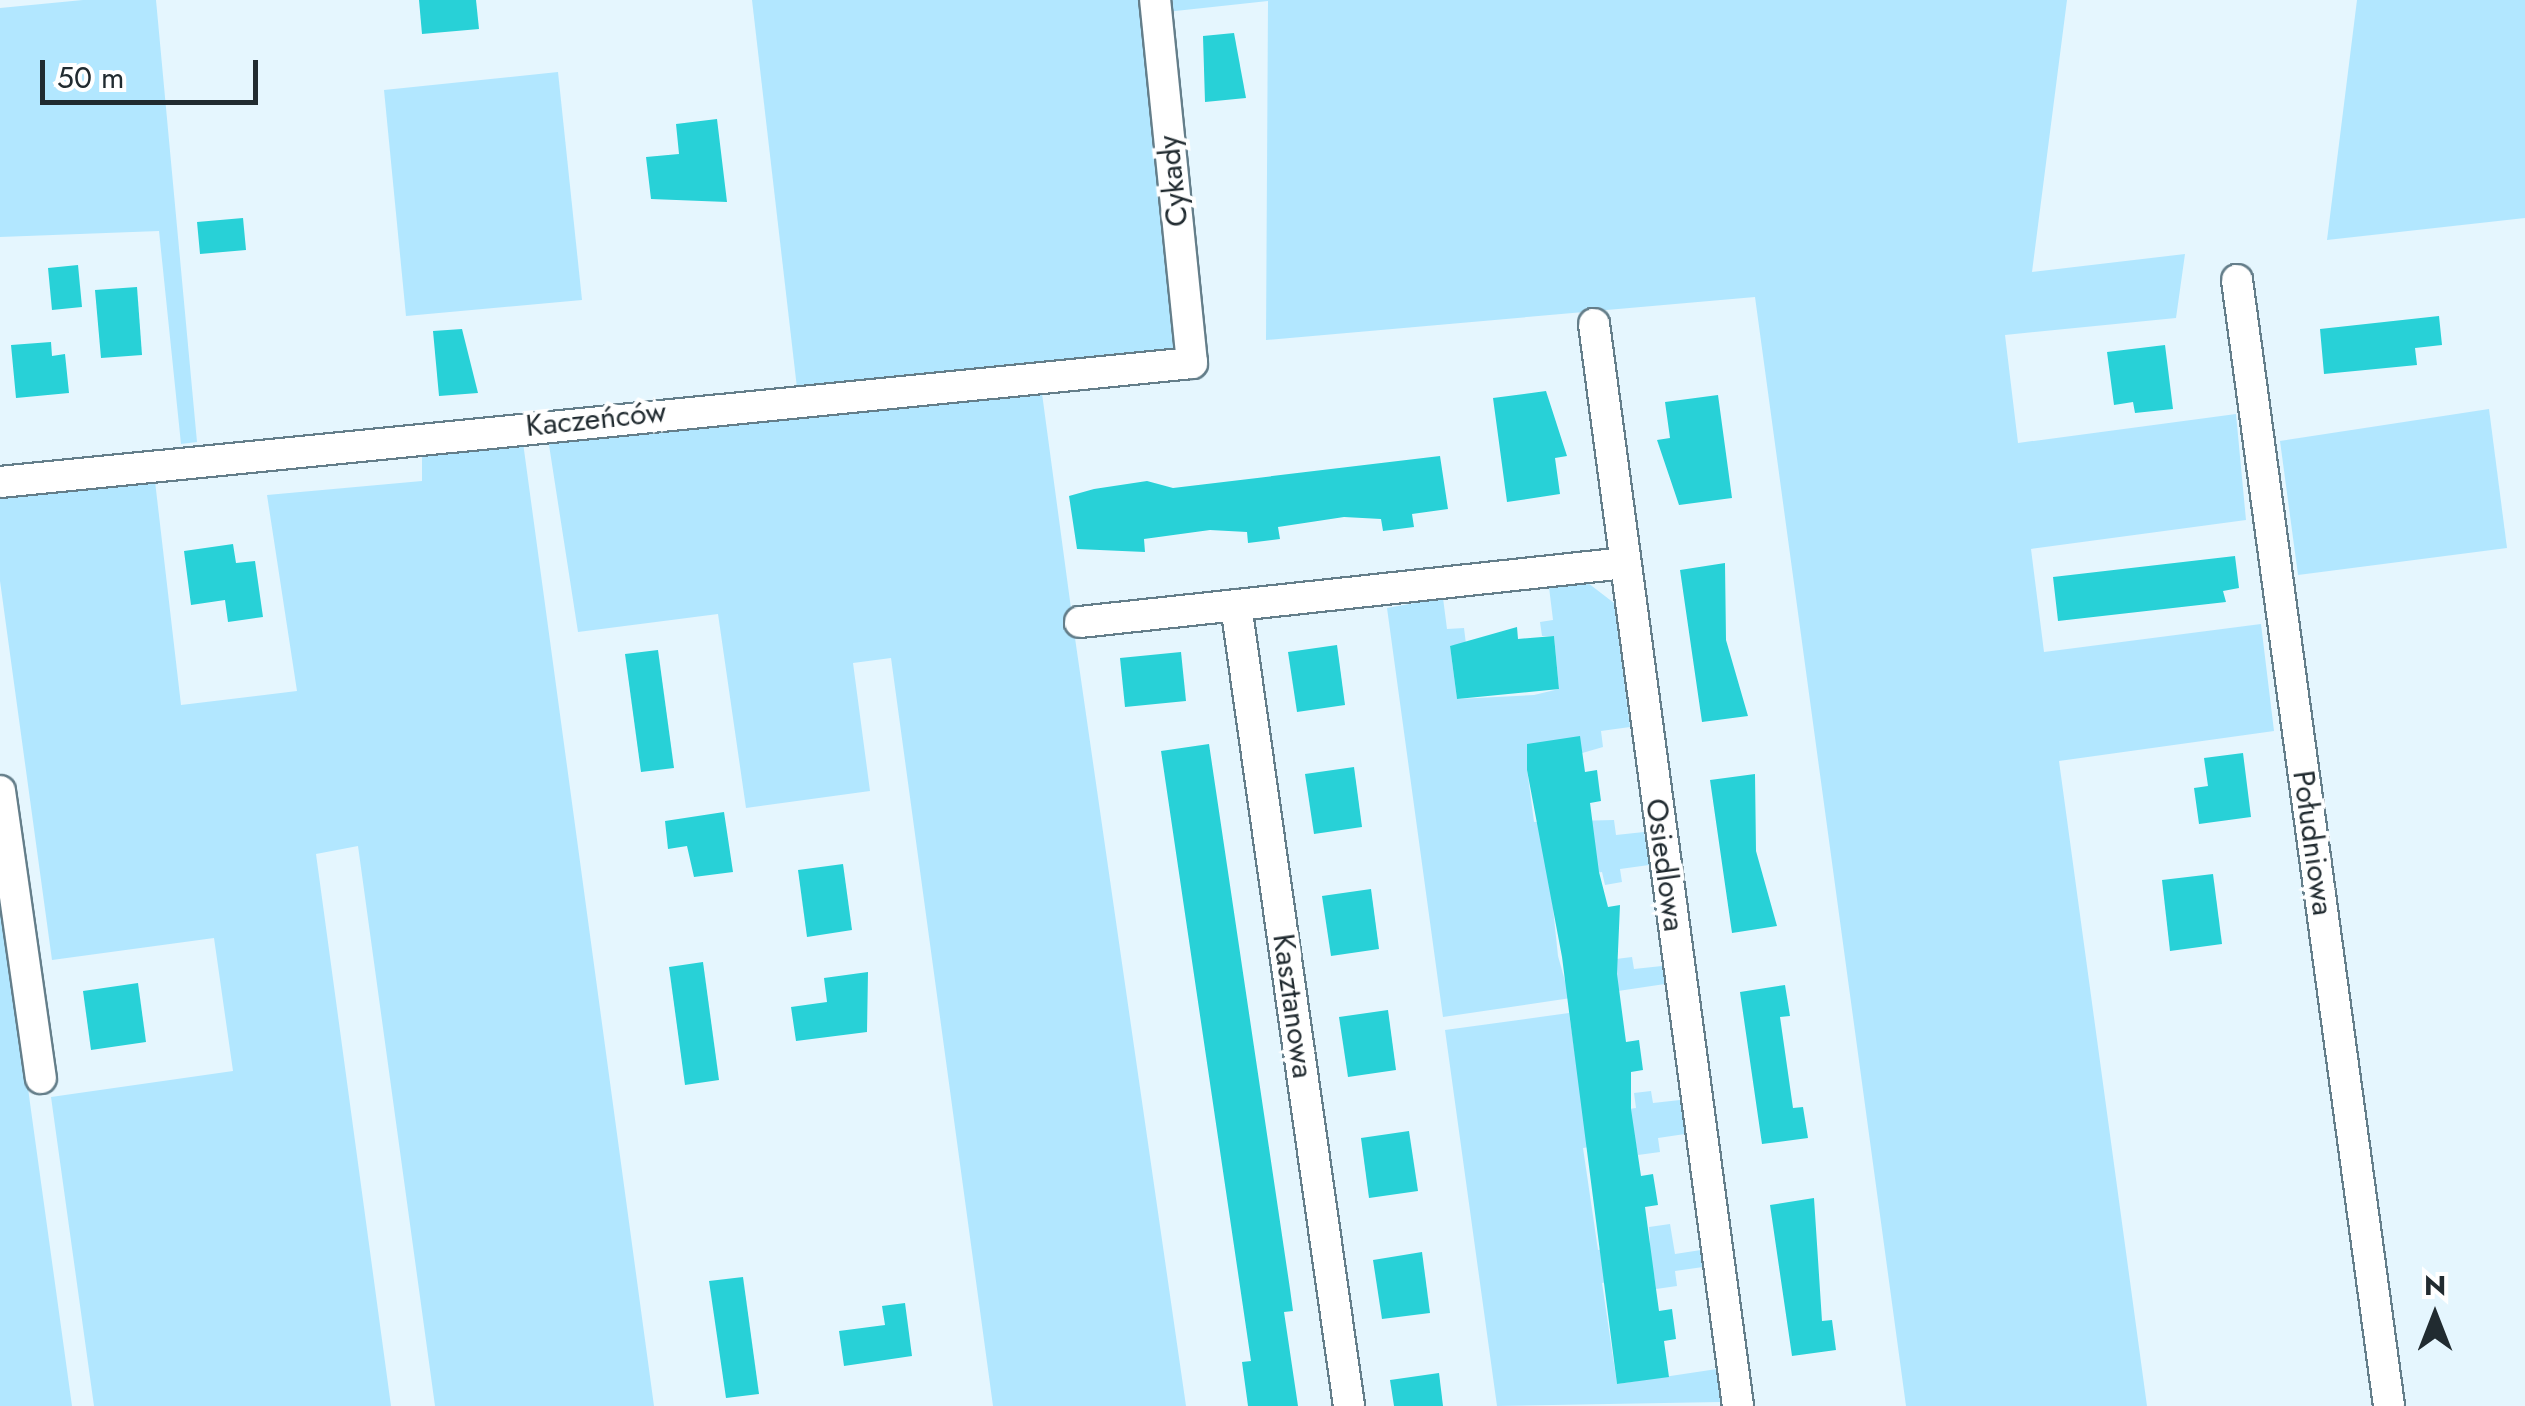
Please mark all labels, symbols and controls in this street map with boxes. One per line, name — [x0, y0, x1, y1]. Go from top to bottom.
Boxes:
scale bar — [45, 40, 262, 102]
text: 50 m — [57, 56, 124, 99]
street label: Cykady — [1150, 134, 1196, 228]
street label: Kaczeńców — [524, 394, 668, 444]
street label: Południowa — [2285, 768, 2341, 918]
street label: Osiedlowa — [1638, 796, 1692, 934]
street label: Kasztanowa — [1265, 931, 1321, 1081]
text: N — [2424, 1265, 2446, 1306]
north arrow — [2385, 1266, 2485, 1366]

